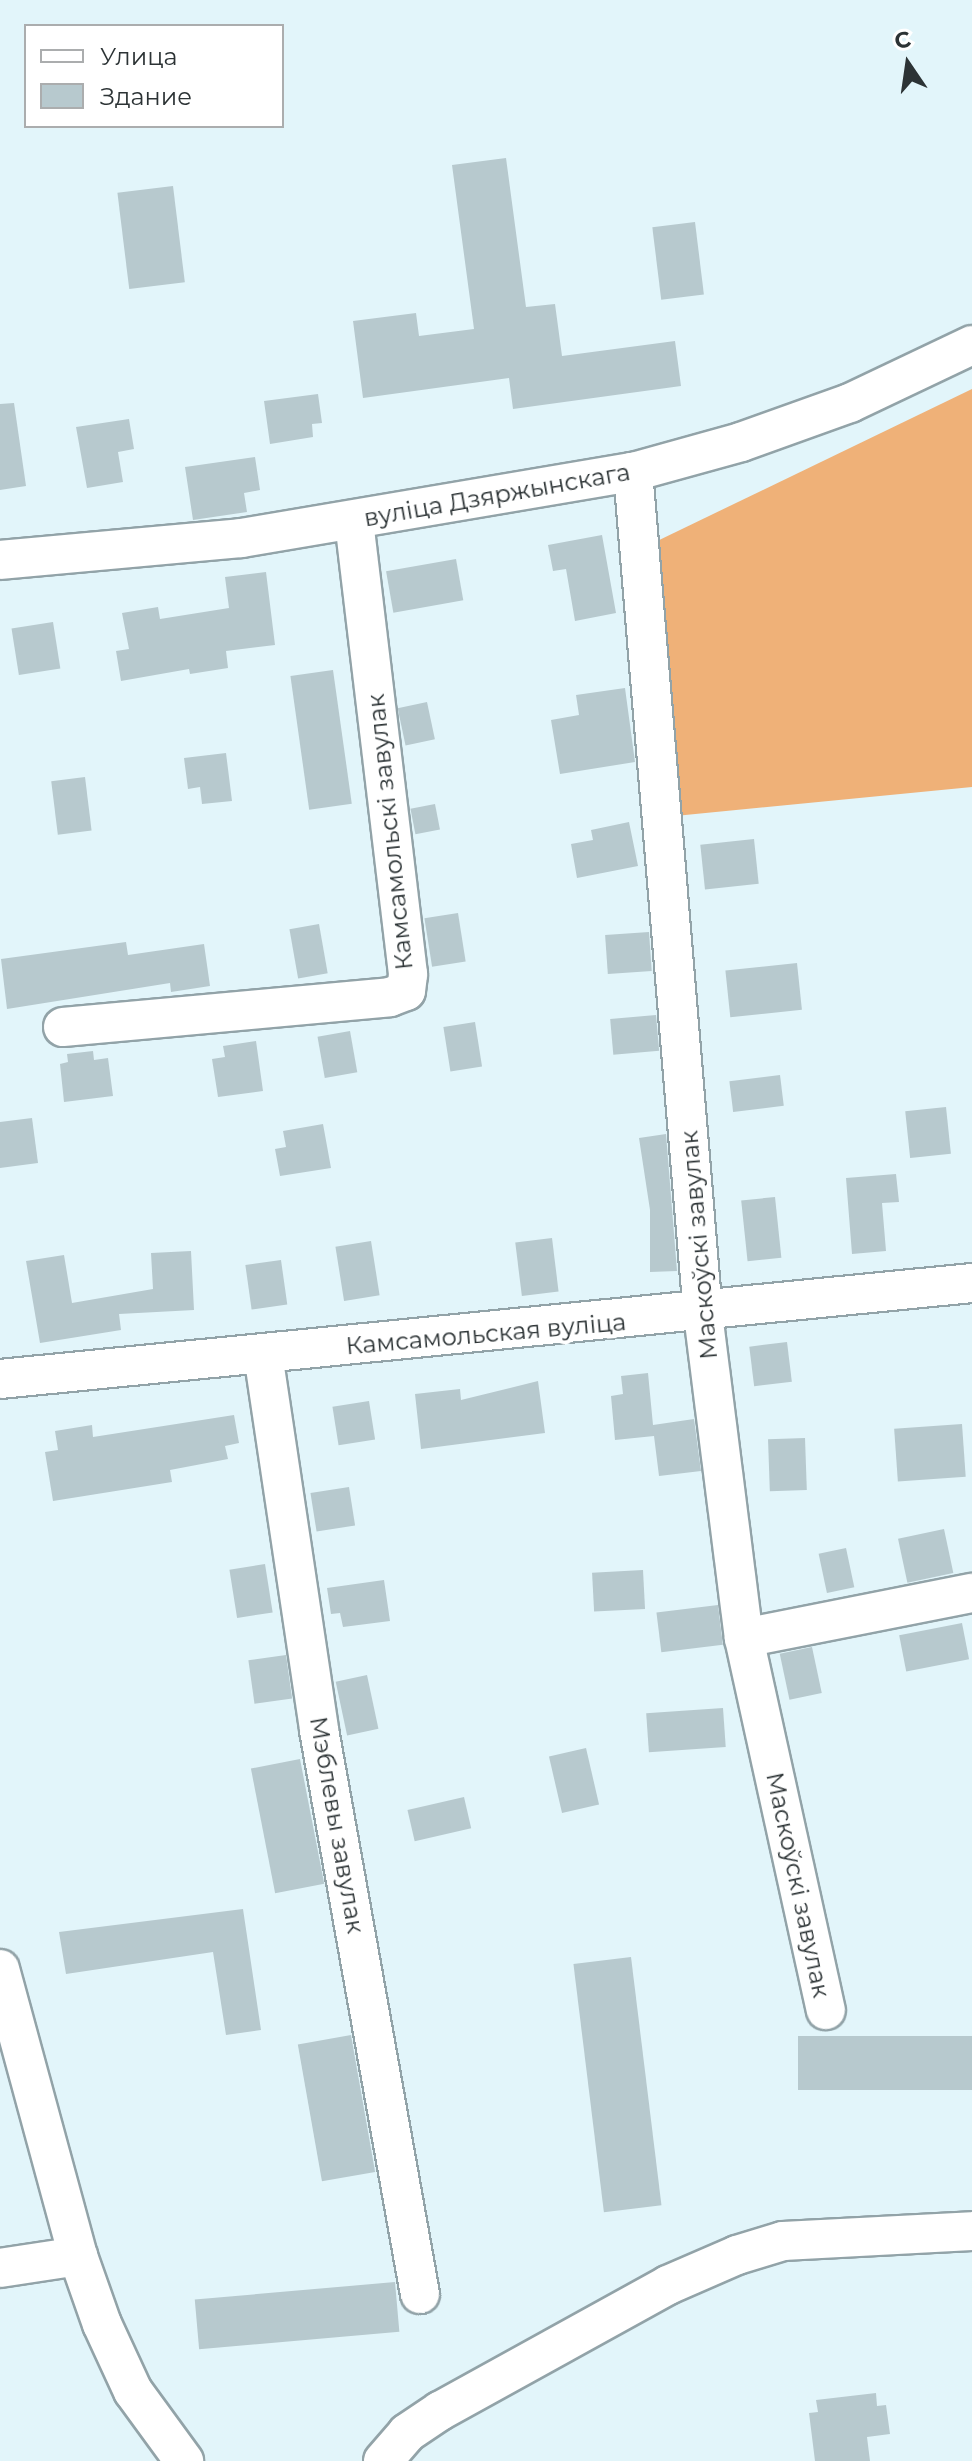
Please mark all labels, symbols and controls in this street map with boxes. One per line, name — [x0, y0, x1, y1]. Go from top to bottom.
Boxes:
legend — [24, 24, 284, 128]
north arrow — [868, 24, 948, 104]
text: С — [892, 25, 913, 55]
text: Улица — [100, 42, 178, 71]
text: Здание — [100, 82, 192, 111]
street label: вуліца Дзяржынскага — [362, 457, 632, 533]
street label: Камсамольскі завулак — [361, 693, 419, 971]
street label: Маскоўскі завулак — [675, 1129, 723, 1361]
street label: Камсамольская вуліца — [345, 1307, 627, 1361]
street label: Мэблевы завулак — [304, 1714, 370, 1936]
street label: Маскоўскі завулак — [760, 1770, 836, 2000]

